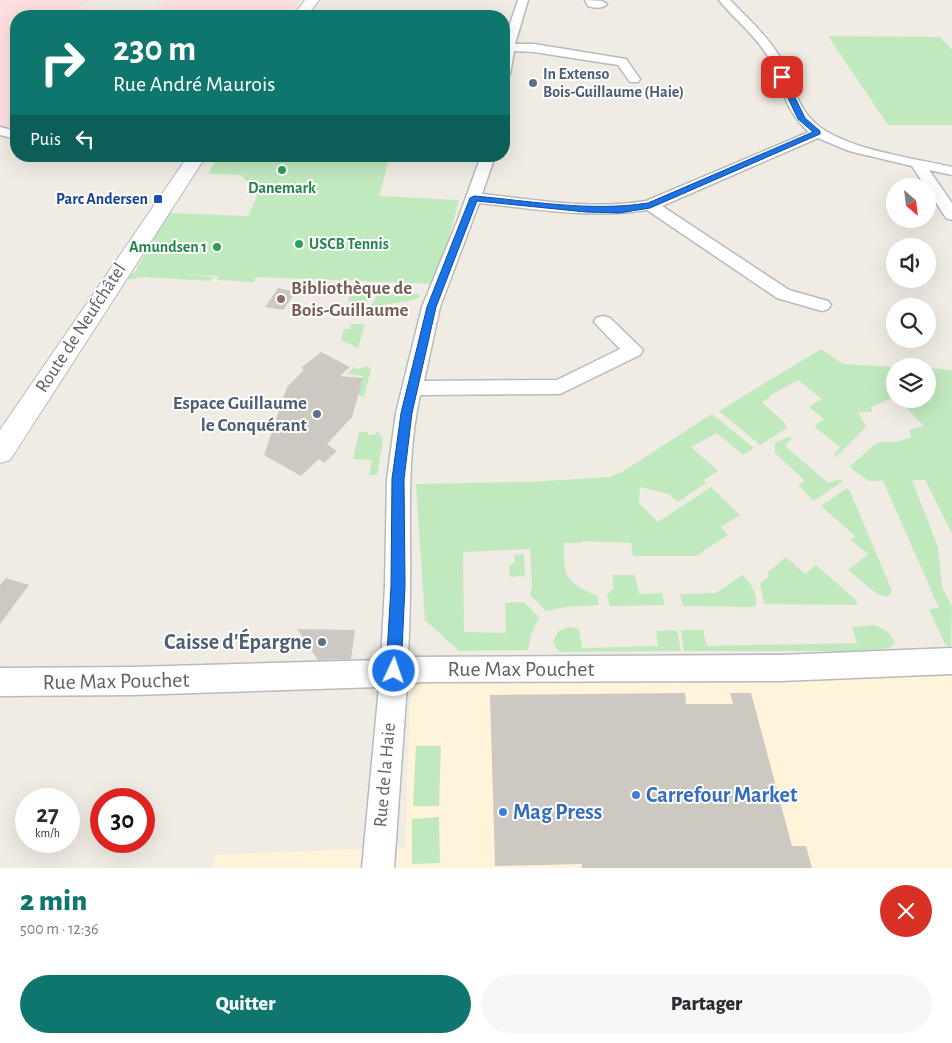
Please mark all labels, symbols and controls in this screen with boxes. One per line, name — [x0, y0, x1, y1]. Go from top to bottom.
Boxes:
icon: right — [30, 30, 95, 95]
text: 230 m — [113, 32, 196, 67]
pin — [761, 56, 803, 98]
icon: arrive — [768, 63, 796, 91]
place label: In Extenso Bois-Guillaume (Haie) — [543, 66, 684, 100]
text: Rue André Maurois — [113, 73, 276, 95]
marker: In Extenso Bois-Guillaume (Haie) — [527, 77, 539, 89]
icon: left — [71, 125, 99, 153]
text: Puis — [30, 130, 61, 149]
marker: Danemark — [276, 164, 288, 176]
north arrow — [886, 178, 936, 228]
map controls — [886, 178, 936, 408]
place label: Danemark — [248, 180, 316, 196]
place label: Parc Andersen — [56, 191, 148, 207]
marker: Parc Andersen — [152, 193, 164, 205]
place label: USCB Tennis — [309, 236, 389, 252]
marker: USCB Tennis — [293, 238, 305, 250]
button: sound — [886, 238, 936, 288]
place label: Amundsen 1 — [129, 239, 207, 255]
marker: Amundsen 1 — [211, 241, 223, 253]
street label: Route de Neufchâtel — [32, 260, 130, 396]
place label: Bibliothèque de Bois-Guillaume — [291, 279, 412, 320]
marker: Bibliothèque de Bois-Guillaume — [275, 293, 287, 305]
button: search — [886, 298, 936, 348]
button: layers — [886, 358, 936, 408]
place label: Espace Guillaume le Conquérant — [173, 394, 308, 435]
marker: Espace Guillaume le Conquérant — [311, 408, 323, 420]
place label: Caisse d'Épargne — [164, 628, 312, 653]
marker: Caisse d'Épargne — [316, 636, 328, 648]
position arrow — [367, 644, 419, 696]
street label: Rue Max Pouchet — [448, 658, 594, 680]
street label: Rue Max Pouchet — [42, 669, 190, 693]
street label: Rue de la Haie — [371, 722, 399, 828]
place label: Carrefour Market — [646, 784, 798, 806]
speed limit sign: 30 — [90, 788, 155, 853]
marker: Carrefour Market — [630, 789, 642, 801]
place label: Mag Press — [513, 801, 602, 823]
text: 27 — [36, 802, 59, 827]
marker: Mag Press — [497, 806, 509, 818]
text: km/h — [35, 827, 60, 839]
button: close — [880, 885, 932, 937]
text: 2 min — [20, 886, 87, 916]
text: 500 m · 12:36 — [20, 921, 99, 937]
button: Quitter — [20, 975, 471, 1033]
button: Partager — [481, 975, 932, 1033]

